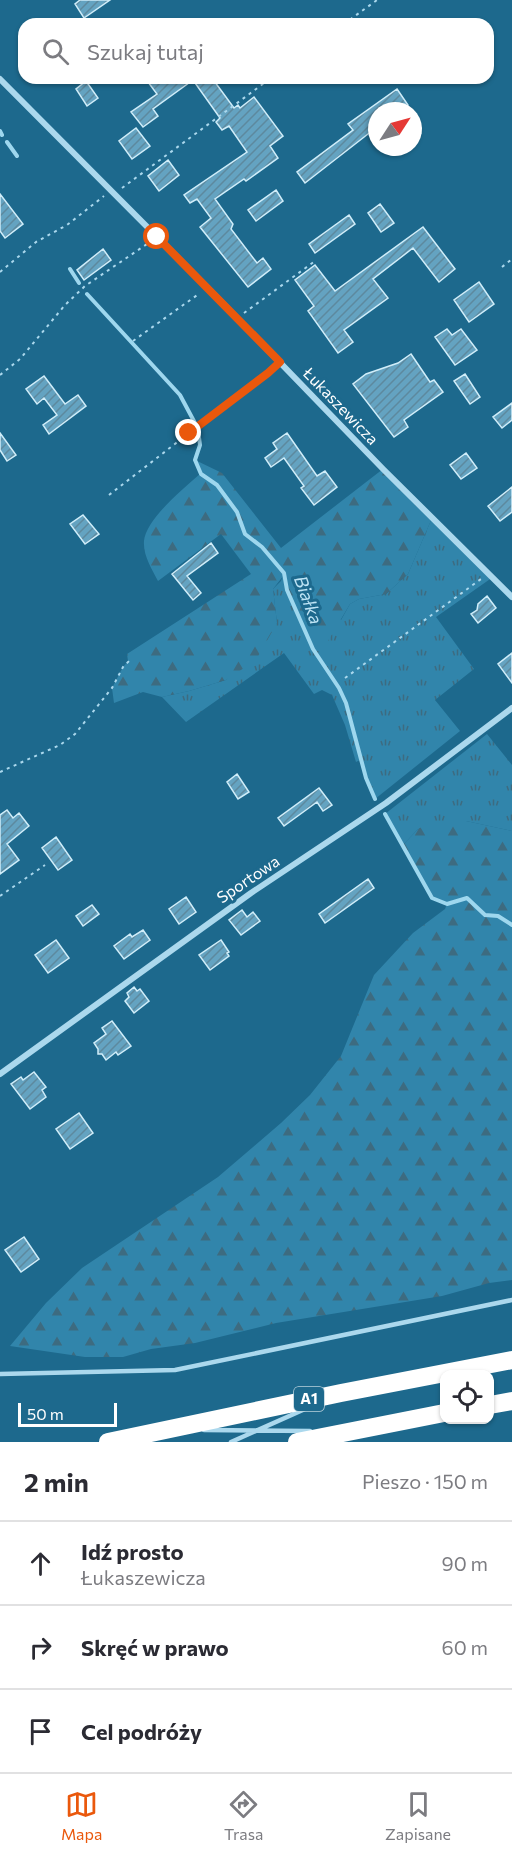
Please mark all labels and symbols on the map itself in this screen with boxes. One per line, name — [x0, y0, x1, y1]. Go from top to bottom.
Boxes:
north arrow — [368, 102, 422, 156]
route start — [143, 223, 169, 249]
street label: Łukaszewicza — [299, 362, 383, 448]
route end — [175, 419, 201, 445]
water label: Białka — [290, 572, 328, 627]
street label: Sportowa — [213, 851, 283, 906]
road number: A1 — [294, 1387, 324, 1411]
scale bar — [18, 1400, 117, 1428]

